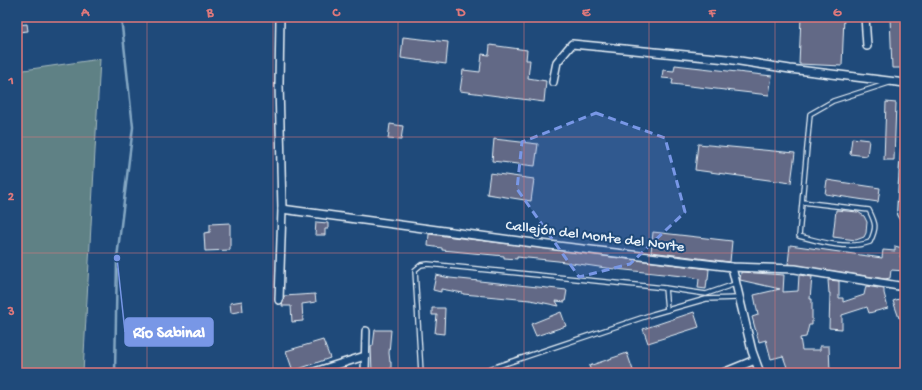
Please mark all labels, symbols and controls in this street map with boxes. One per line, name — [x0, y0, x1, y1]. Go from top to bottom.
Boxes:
text: A — [80, 6, 90, 21]
text: B — [206, 6, 215, 21]
text: C — [331, 6, 341, 21]
text: D — [456, 6, 466, 21]
text: E — [582, 6, 591, 21]
text: F — [708, 6, 717, 21]
text: G — [833, 6, 842, 21]
text: 1 — [7, 74, 14, 89]
text: 2 — [8, 190, 15, 205]
street label: Callejón del Monte del Norte — [505, 217, 686, 257]
text: 3 — [7, 305, 15, 320]
callout: Río Sabinal — [125, 318, 213, 346]
text: Río Sabinal — [132, 325, 206, 344]

